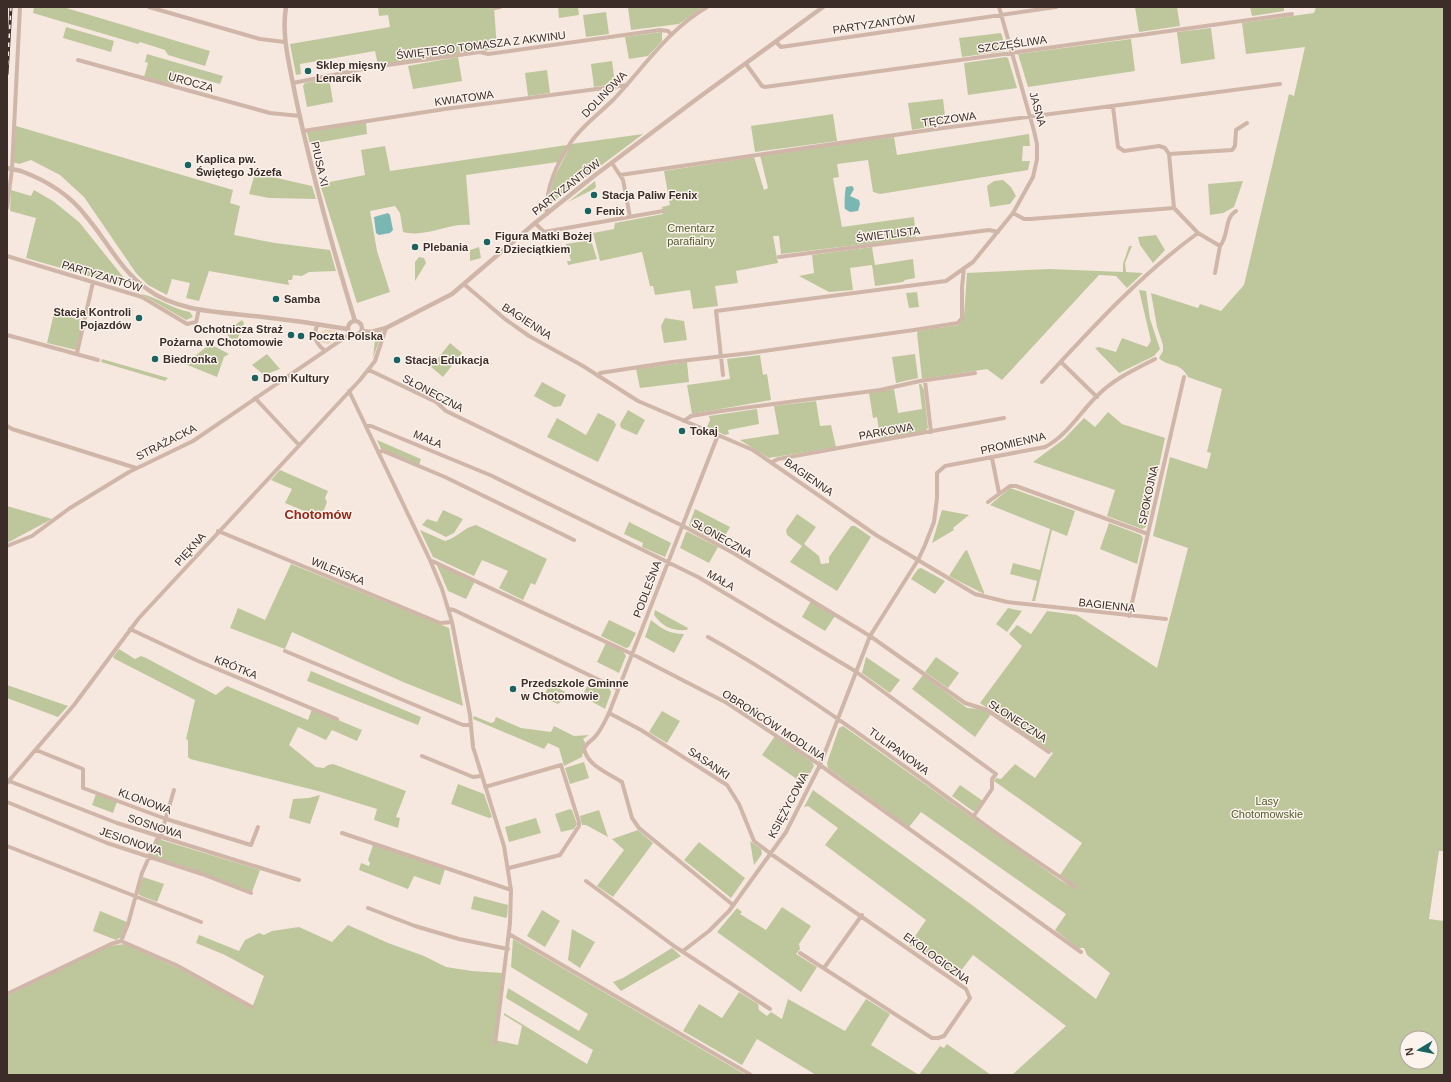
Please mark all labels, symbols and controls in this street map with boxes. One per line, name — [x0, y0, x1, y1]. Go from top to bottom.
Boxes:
street label: PARTYZANTÓW — [832, 12, 917, 36]
street label: ŚWIĘTEGO TOMASZA Z AKWINU — [396, 29, 567, 61]
street label: SZCZĘŚLIWA — [977, 33, 1048, 55]
place label: Sklep mięsny Lenarcik — [316, 59, 387, 84]
marker: Sklep mięsny Lenarcik — [303, 66, 313, 76]
street label: DOLINOWA — [579, 68, 629, 120]
street label: UROCZA — [167, 70, 216, 94]
street label: KWIATOWA — [434, 88, 495, 108]
street label: JASNA — [1027, 90, 1049, 128]
street label: TĘCZOWA — [921, 109, 978, 129]
street label: PIUSA XI — [309, 140, 331, 188]
place label: Kaplica pw. Świętego Józefa — [196, 153, 282, 178]
street label: PARTYZANTÓW — [529, 156, 603, 217]
marker: Kaplica pw. Świętego Józefa — [183, 160, 193, 170]
place label: Stacja Paliw Fenix — [602, 189, 698, 201]
marker: Stacja Paliw Fenix — [589, 190, 599, 200]
place label: Fenix — [596, 205, 626, 217]
marker: Fenix — [583, 206, 593, 216]
park label: Cmentarz parafialny — [667, 222, 715, 247]
street label: ŚWIETLISTA — [855, 224, 921, 244]
place label: Figura Matki Bożej z Dzieciątkiem — [495, 230, 592, 255]
marker: Figura Matki Bożej z Dzieciątkiem — [482, 237, 492, 247]
place label: Plebania — [423, 241, 469, 253]
marker: Plebania — [410, 242, 420, 252]
street label: PARTYZANTÓW — [60, 258, 144, 294]
place label: Samba — [284, 293, 321, 305]
marker: Samba — [271, 294, 281, 304]
street label: BAGIENNA — [500, 300, 555, 342]
place label: Stacja Kontroli Pojazdów — [53, 306, 131, 331]
marker: Stacja Kontroli Pojazdów — [134, 313, 144, 323]
place label: Ochotnicza Straż Pożarna w Chotomowie — [160, 323, 283, 348]
marker: Ochotnicza Straż Pożarna w Chotomowie — [286, 330, 296, 340]
place label: Poczta Polska — [309, 330, 384, 342]
marker: Poczta Polska — [296, 331, 306, 341]
place label: Biedronka — [163, 353, 218, 365]
marker: Biedronka — [150, 354, 160, 364]
place label: Stacja Edukacja — [405, 354, 490, 366]
marker: Stacja Edukacja — [392, 355, 402, 365]
place label: Dom Kultury — [263, 372, 330, 384]
street label: SŁONECZNA — [400, 372, 466, 414]
marker: Dom Kultury — [250, 373, 260, 383]
street label: PARKOWA — [858, 420, 915, 442]
street label: STRAŻACKA — [134, 421, 199, 462]
place label: Tokaj — [690, 425, 718, 437]
marker: Tokaj — [677, 426, 687, 436]
street label: MAŁA — [412, 428, 445, 450]
street label: PROMIENNA — [979, 430, 1047, 456]
street label: BAGIENNA — [782, 456, 836, 499]
street label: SPOKOJNA — [1136, 464, 1160, 526]
district label: Chotomów — [284, 507, 352, 522]
street label: SŁONECZNA — [690, 516, 755, 560]
street label: PIĘKNA — [172, 530, 208, 568]
street label: WILEŃSKA — [309, 555, 367, 587]
street label: PODLEŚNA — [631, 558, 664, 619]
street label: MAŁA — [705, 567, 738, 593]
street label: BAGIENNA — [1078, 596, 1137, 614]
street label: KRÓTKA — [213, 653, 260, 681]
place label: Przedszkole Gminne w Chotomowie — [520, 677, 629, 702]
marker: Przedszkole Gminne w Chotomowie — [508, 684, 518, 694]
street label: OBROŃCÓW MODLINA — [720, 687, 828, 763]
street label: SŁONECZNA — [987, 698, 1050, 745]
street label: TULIPANOWA — [867, 725, 932, 777]
street label: SASANKI — [686, 745, 732, 781]
street label: KSIĘŻYCOWA — [766, 769, 811, 840]
street label: KLONOWA — [117, 786, 174, 816]
park label: Lasy Chotomowskie — [1231, 795, 1303, 820]
street label: SOSNOWA — [126, 811, 185, 841]
street label: JESIONOWA — [98, 825, 165, 858]
street label: EKOLOGICZNA — [901, 930, 973, 987]
north arrow — [1399, 1030, 1439, 1070]
text: N — [1403, 1047, 1416, 1057]

